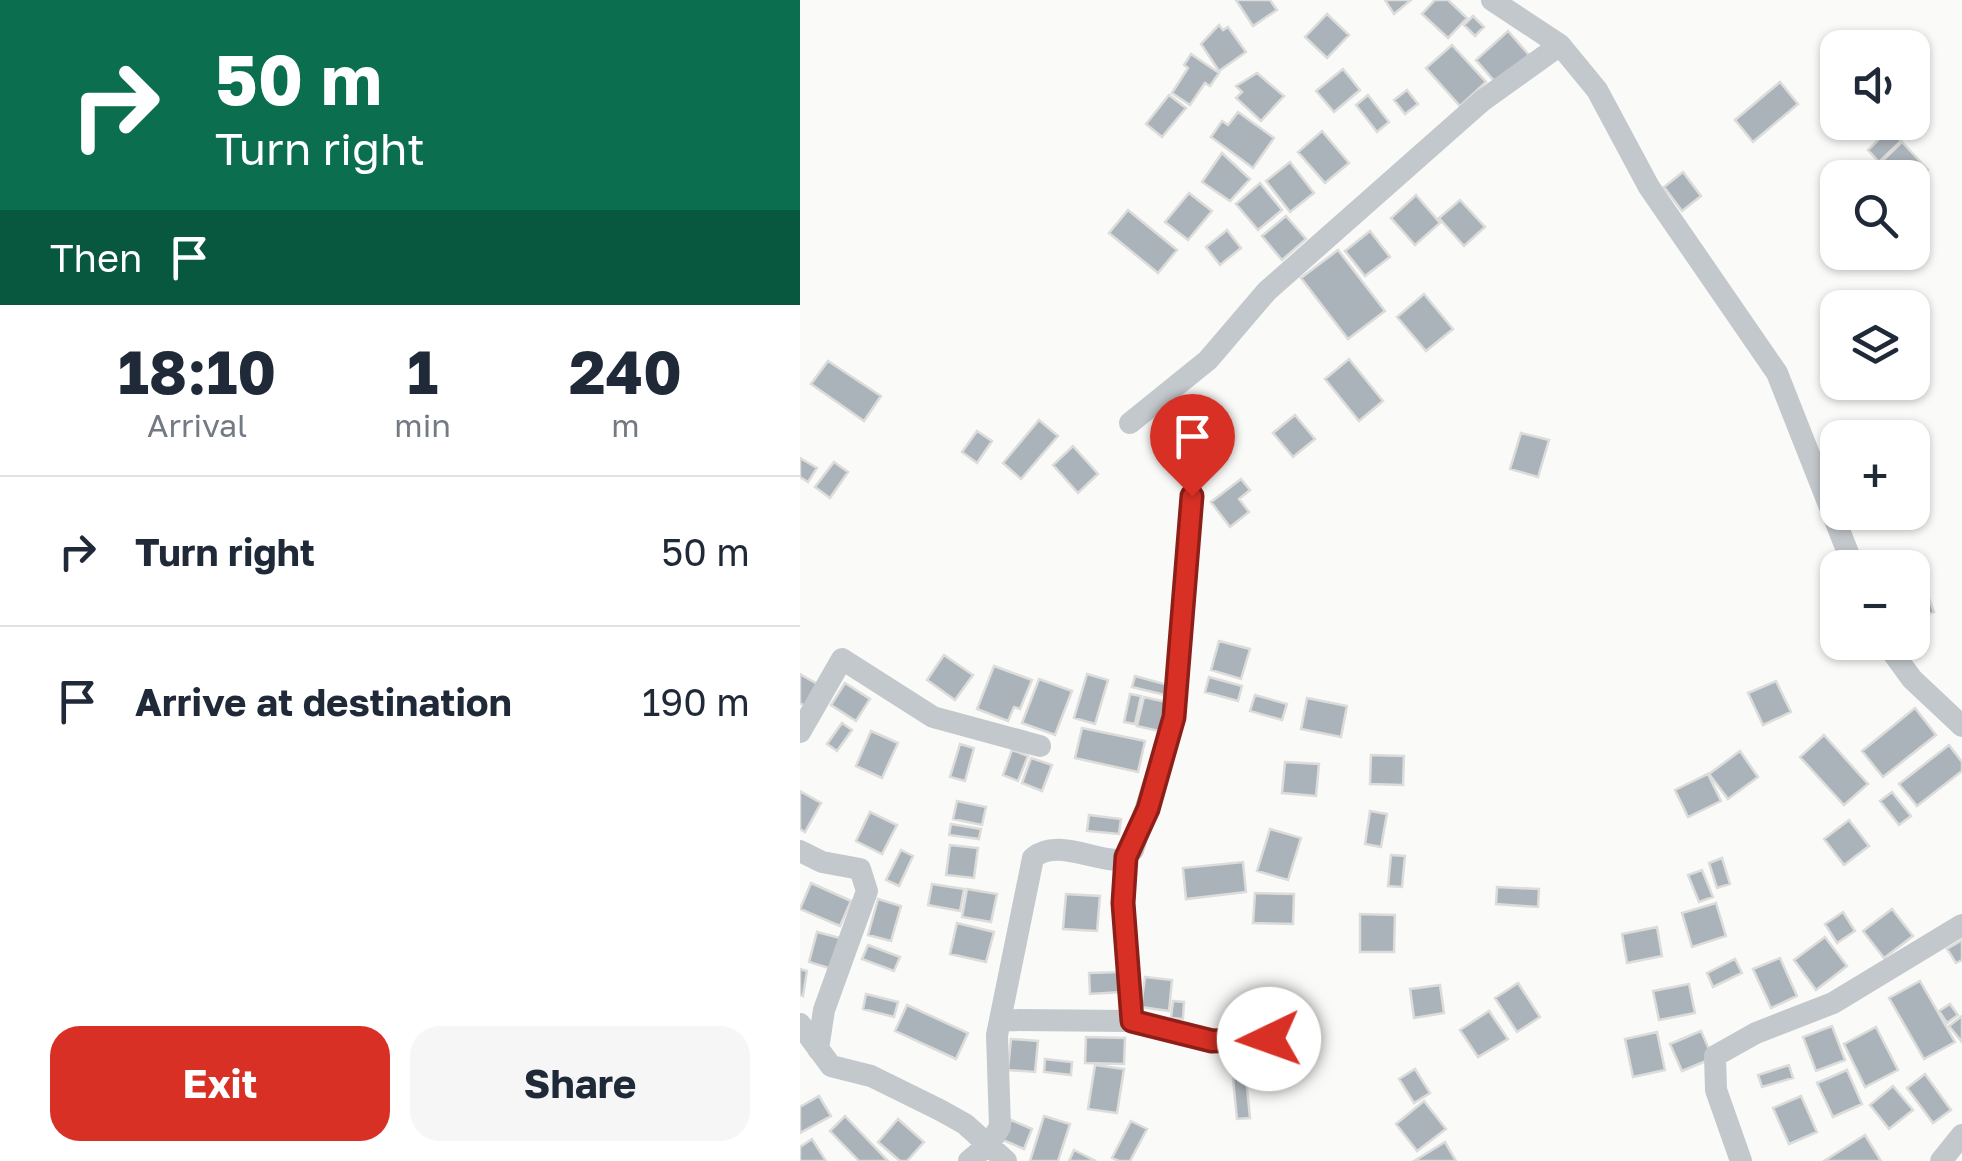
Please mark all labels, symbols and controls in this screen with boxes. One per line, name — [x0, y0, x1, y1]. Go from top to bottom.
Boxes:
map controls — [1820, 30, 1930, 660]
button: sound — [1820, 30, 1930, 140]
text: 50 m — [215, 36, 382, 120]
icon: right — [50, 40, 180, 170]
text: Turn right — [215, 121, 425, 175]
button: search — [1820, 160, 1930, 270]
icon: arrive — [162, 230, 217, 285]
text: Then — [50, 235, 142, 280]
button: layers — [1820, 290, 1930, 400]
text: 18:10 — [118, 335, 276, 407]
text: 1 — [407, 335, 438, 407]
text: 240 — [569, 335, 682, 407]
pin — [1150, 394, 1235, 497]
text: Arrival — [147, 406, 247, 444]
text: min — [394, 406, 451, 444]
text: m — [611, 406, 640, 444]
icon: arrive — [1165, 409, 1220, 464]
button: + — [1820, 420, 1930, 530]
icon: right — [50, 524, 105, 579]
text: Turn right — [135, 529, 315, 574]
text: 50 m — [661, 529, 750, 574]
button: − — [1820, 550, 1930, 660]
icon: arrive — [50, 674, 105, 729]
text: Arrive at destination — [135, 679, 512, 724]
text: 190 m — [642, 679, 750, 724]
position arrow — [1217, 987, 1321, 1091]
button: Exit — [50, 1026, 390, 1141]
button: Share — [410, 1026, 750, 1141]

